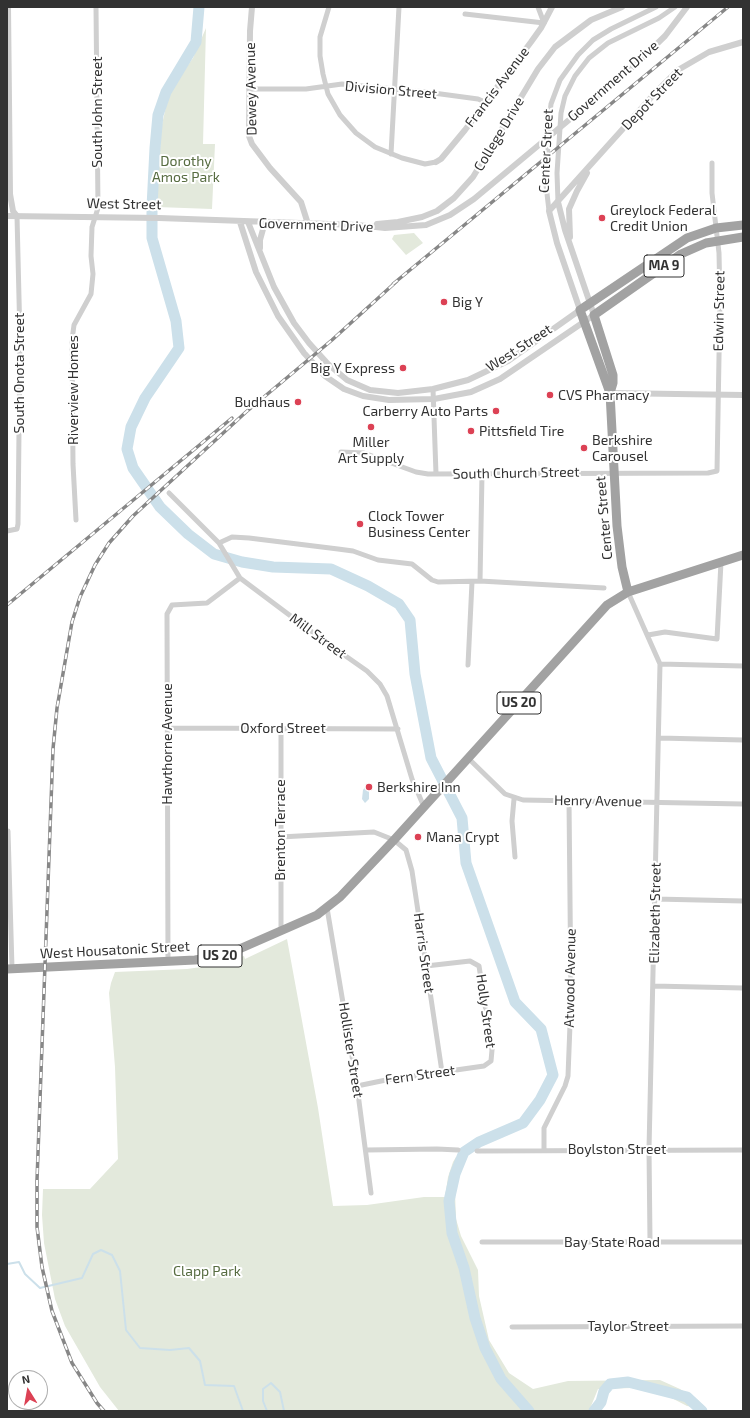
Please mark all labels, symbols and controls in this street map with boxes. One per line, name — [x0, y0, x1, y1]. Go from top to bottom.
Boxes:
street label: Government Drive — [564, 37, 662, 125]
street label: Dewey Avenue — [242, 42, 260, 136]
street label: Francis Avenue — [461, 44, 533, 130]
street label: South John Street — [89, 56, 105, 168]
street label: Depot Street — [618, 64, 686, 134]
street label: Division Street — [344, 78, 438, 102]
street label: College Drive — [470, 94, 528, 174]
street label: Center Street — [535, 109, 557, 193]
park label: Dorothy Amos Park — [152, 153, 220, 186]
street label: West Street — [86, 195, 162, 213]
place label: Greylock Federal Credit Union — [610, 202, 716, 234]
marker: Greylock Federal Credit Union — [597, 213, 607, 223]
street label: Government Drive — [258, 215, 374, 235]
road number: MA 9 — [644, 255, 684, 277]
street label: Edwin Street — [710, 270, 728, 352]
place label: Big Y — [452, 294, 483, 310]
marker: Big Y — [439, 297, 449, 307]
street label: South Onota Street — [11, 313, 27, 433]
street label: West Street — [483, 321, 555, 375]
street label: Riverview Homes — [65, 335, 81, 445]
place label: Big Y Express — [310, 360, 395, 376]
marker: Big Y Express — [398, 363, 408, 373]
place label: CVS Pharmacy — [558, 387, 649, 403]
marker: CVS Pharmacy — [545, 390, 555, 400]
place label: Budhaus — [234, 394, 290, 410]
marker: Budhaus — [293, 397, 303, 407]
place label: Carberry Auto Parts — [362, 403, 488, 419]
marker: Carberry Auto Parts — [491, 406, 501, 416]
marker: Miller Art Supply — [366, 422, 376, 432]
place label: Pittsfield Tire — [479, 423, 564, 439]
marker: Pittsfield Tire — [466, 426, 476, 436]
place label: Berkshire Carousel — [592, 432, 653, 464]
place label: Miller Art Supply — [338, 434, 404, 466]
marker: Berkshire Carousel — [579, 443, 589, 453]
street label: South Church Street — [452, 463, 580, 483]
street label: Center Street — [592, 475, 616, 561]
place label: Clock Tower Business Center — [368, 508, 470, 540]
marker: Clock Tower Business Center — [355, 519, 365, 529]
street label: Mill Street — [286, 610, 350, 662]
street label: Hawthorne Avenue — [159, 683, 175, 805]
road number: US 20 — [497, 692, 541, 714]
street label: Oxford Street — [240, 720, 326, 736]
street label: Brenton Terrace — [272, 779, 288, 881]
place label: Berkshire Inn — [377, 779, 461, 795]
marker: Berkshire Inn — [364, 782, 374, 792]
street label: Henry Avenue — [554, 792, 642, 810]
place label: Mana Crypt — [426, 829, 499, 845]
marker: Mana Crypt — [413, 832, 423, 842]
street label: Elizabeth Street — [646, 862, 664, 964]
street label: Harris Street — [410, 912, 438, 994]
street label: Atwood Avenue — [561, 928, 579, 1028]
street label: West Housatonic Street — [40, 938, 190, 962]
road number: US 20 — [198, 945, 242, 967]
street label: Holly Street — [472, 973, 500, 1049]
street label: Hollister Street — [335, 1001, 367, 1099]
street label: Fern Street — [384, 1062, 456, 1088]
street label: Boylston Street — [568, 1141, 666, 1157]
street label: Bay State Road — [564, 1234, 660, 1250]
park label: Clapp Park — [173, 1263, 241, 1279]
street label: Taylor Street — [587, 1318, 669, 1334]
north arrow — [8, 1370, 48, 1410]
text: N — [21, 1372, 31, 1386]

